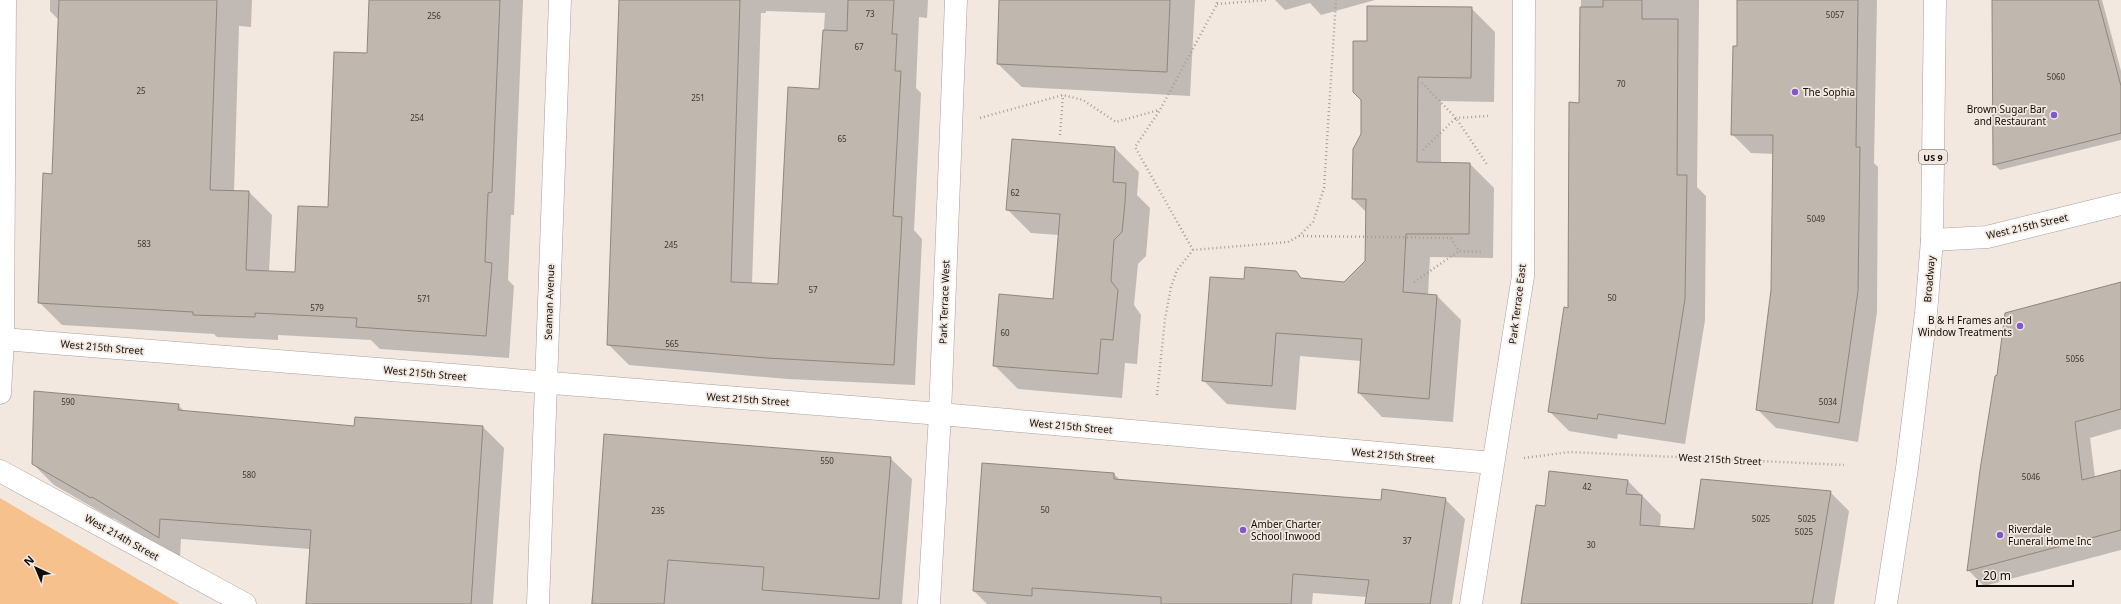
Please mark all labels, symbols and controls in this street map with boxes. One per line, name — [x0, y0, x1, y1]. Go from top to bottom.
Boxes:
house number: 73 — [865, 8, 875, 19]
house number: 5057 — [1826, 9, 1845, 20]
house number: 256 — [427, 10, 441, 21]
house number: 67 — [854, 41, 864, 52]
house number: 5060 — [2047, 71, 2066, 82]
house number: 70 — [1616, 78, 1626, 89]
house number: 25 — [136, 85, 146, 96]
place label: The Sophia — [1803, 85, 1855, 99]
marker: The Sophia — [1790, 87, 1800, 97]
house number: 251 — [691, 92, 705, 103]
place label: Brown Sugar Bar and Restaurant — [1967, 102, 2046, 128]
marker: Brown Sugar Bar and Restaurant — [2049, 110, 2059, 120]
house number: 254 — [410, 112, 424, 123]
house number: 65 — [837, 133, 847, 144]
road number: US 9 — [1919, 150, 1947, 164]
house number: 62 — [1010, 187, 1020, 198]
street label: West 215th Street — [1985, 210, 2069, 242]
house number: 5049 — [1807, 213, 1826, 224]
house number: 583 — [137, 238, 151, 249]
house number: 245 — [664, 239, 678, 250]
street label: Broadway — [1920, 254, 1938, 303]
street label: Park Terrace West — [936, 259, 952, 344]
street label: Park Terrace East — [1505, 263, 1529, 345]
street label: Seaman Avenue — [541, 264, 557, 340]
house number: 57 — [808, 284, 818, 295]
house number: 50 — [1607, 292, 1617, 303]
house number: 571 — [417, 293, 431, 304]
house number: 579 — [310, 302, 324, 313]
place label: B & H Frames and Window Treatments — [1918, 313, 2012, 339]
marker: B & H Frames and Window Treatments — [2015, 321, 2025, 331]
house number: 60 — [1000, 327, 1010, 338]
street label: West 215th Street — [60, 336, 144, 358]
house number: 565 — [665, 338, 679, 349]
house number: 5056 — [2066, 353, 2085, 364]
street label: West 215th Street — [383, 362, 467, 384]
street label: West 215th Street — [706, 389, 790, 409]
house number: 590 — [61, 396, 75, 407]
house number: 5034 — [1819, 396, 1838, 407]
street label: West 215th Street — [1029, 415, 1113, 437]
street label: West 215th Street — [1351, 444, 1435, 466]
street label: West 215th Street — [1678, 450, 1762, 468]
house number: 550 — [820, 455, 834, 466]
house number: 580 — [242, 469, 256, 480]
house number: 5046 — [2022, 471, 2041, 482]
house number: 42 — [1582, 481, 1592, 492]
house number: 50 — [1040, 504, 1050, 515]
house number: 235 — [651, 505, 665, 516]
street label: West 214th Street — [82, 511, 162, 563]
house number: 5025 — [1752, 513, 1771, 524]
house number: 5025 — [1798, 513, 1817, 524]
place label: Amber Charter School Inwood — [1251, 517, 1321, 543]
place label: Riverdale Funeral Home Inc — [2008, 522, 2092, 548]
marker: Amber Charter School Inwood — [1238, 525, 1248, 535]
house number: 5025 — [1795, 526, 1814, 537]
marker: Riverdale Funeral Home Inc — [1995, 530, 2005, 540]
house number: 37 — [1402, 535, 1412, 546]
house number: 30 — [1586, 539, 1596, 550]
north arrow — [16, 548, 56, 588]
text: N — [20, 552, 37, 569]
scale bar — [1977, 562, 2073, 588]
text: 20 m — [1983, 567, 2011, 584]

